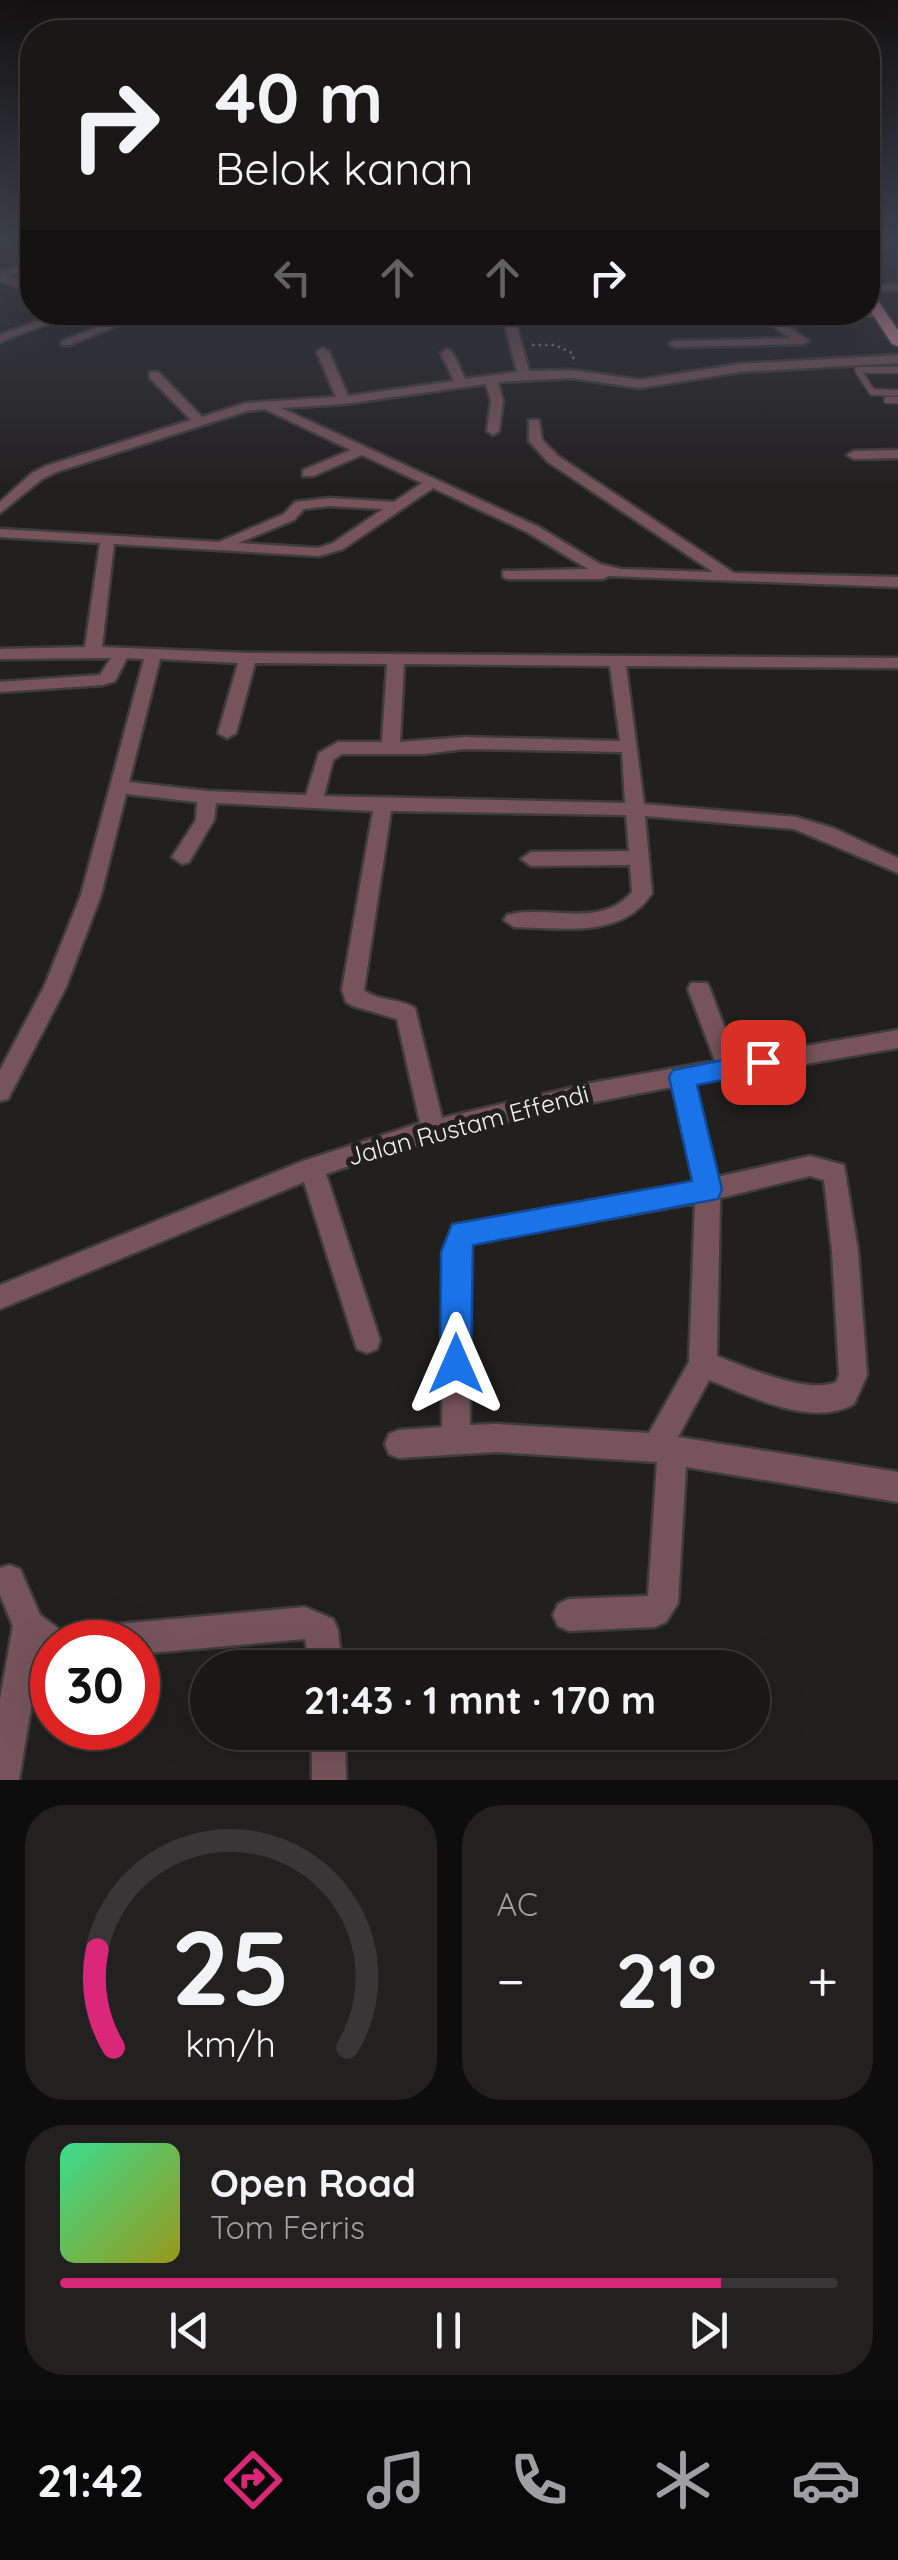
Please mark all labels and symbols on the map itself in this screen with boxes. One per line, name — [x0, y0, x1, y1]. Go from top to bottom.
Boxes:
pin — [721, 1020, 806, 1105]
street label: Jalan Rustam Effendi — [344, 1077, 592, 1172]
position arrow — [404, 1312, 508, 1416]
speed limit sign: 30 — [30, 1620, 160, 1750]

